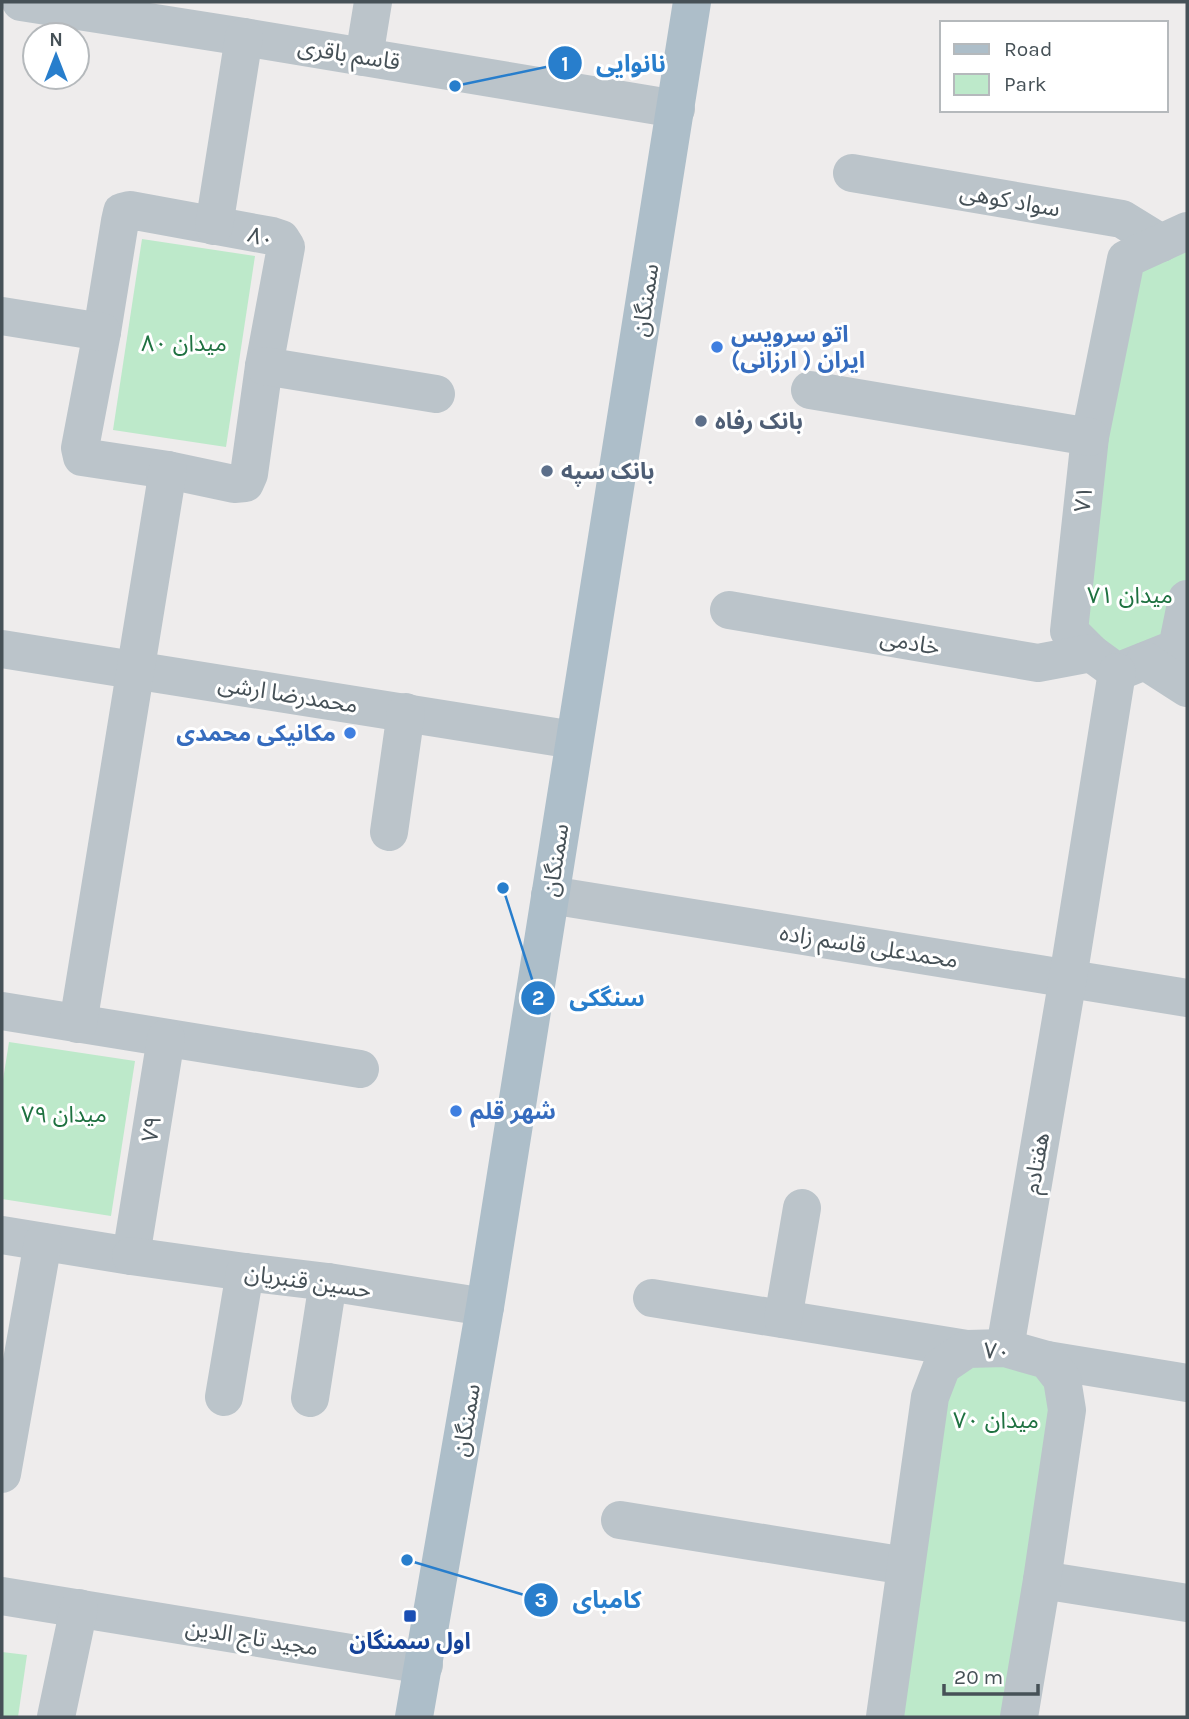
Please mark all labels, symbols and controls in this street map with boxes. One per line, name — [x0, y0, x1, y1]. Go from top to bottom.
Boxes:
north arrow — [21, 21, 91, 91]
legend — [940, 21, 1168, 112]
text: N — [49, 29, 63, 51]
street label: قاسم باقری — [295, 33, 402, 79]
text: Road — [1004, 37, 1052, 61]
callout: نانوایی — [547, 41, 680, 86]
text: نانوایی — [596, 50, 666, 78]
text: 1 — [561, 52, 569, 76]
text: Park — [1004, 72, 1047, 96]
street label: سواد کوهی — [958, 178, 1062, 223]
street label: ۸۰ — [244, 221, 277, 254]
street label: سمنگان — [626, 262, 665, 338]
place label: اتو سرویس ایران ( ارزانی) — [731, 321, 865, 374]
park label: میدان ۸۰ — [141, 330, 227, 357]
marker: اتو سرویس ایران ( ارزانی) — [709, 339, 725, 355]
place label: بانک رفاه — [715, 408, 803, 435]
marker: بانک رفاه — [693, 413, 709, 429]
place label: بانک سپه — [561, 458, 655, 487]
marker: بانک سپه — [539, 463, 555, 479]
street label: ۷۱ — [1069, 485, 1098, 514]
park label: میدان ۷۱ — [1087, 582, 1173, 609]
street label: خادمی — [878, 624, 942, 661]
street label: محمدرضا ارشی — [216, 670, 360, 719]
place label: مکانیکی محمدی — [176, 720, 336, 747]
marker: مکانیکی محمدی — [342, 725, 358, 741]
street label: سمنگان — [536, 822, 575, 898]
street label: محمدعلی قاسم زاده — [777, 919, 960, 977]
callout: سنگکی — [520, 975, 659, 1020]
text: سنگکی — [569, 984, 645, 1012]
text: 2 — [532, 986, 544, 1010]
place label: شهر قلم — [470, 1098, 556, 1128]
park label: میدان ۷۹ — [21, 1101, 107, 1128]
marker: شهر قلم — [448, 1103, 464, 1119]
street label: ۷۹ — [136, 1114, 167, 1144]
street label: هفتادم — [1018, 1130, 1059, 1197]
street label: حسین قنبریان — [243, 1259, 373, 1304]
street label: ۷۰ — [983, 1337, 1011, 1366]
street label: سمنگان — [447, 1382, 486, 1459]
park label: میدان ۷۰ — [953, 1407, 1039, 1434]
callout: کامبای — [524, 1578, 656, 1623]
text: کامبای — [572, 1586, 643, 1614]
text: 3 — [534, 1588, 548, 1612]
marker: اول سمنگان — [402, 1608, 418, 1624]
street label: مجید تاج الدین — [183, 1614, 320, 1664]
place label: اول سمنگان — [349, 1628, 471, 1655]
scale bar — [944, 1652, 1038, 1696]
text: 20 m — [954, 1665, 1003, 1689]

